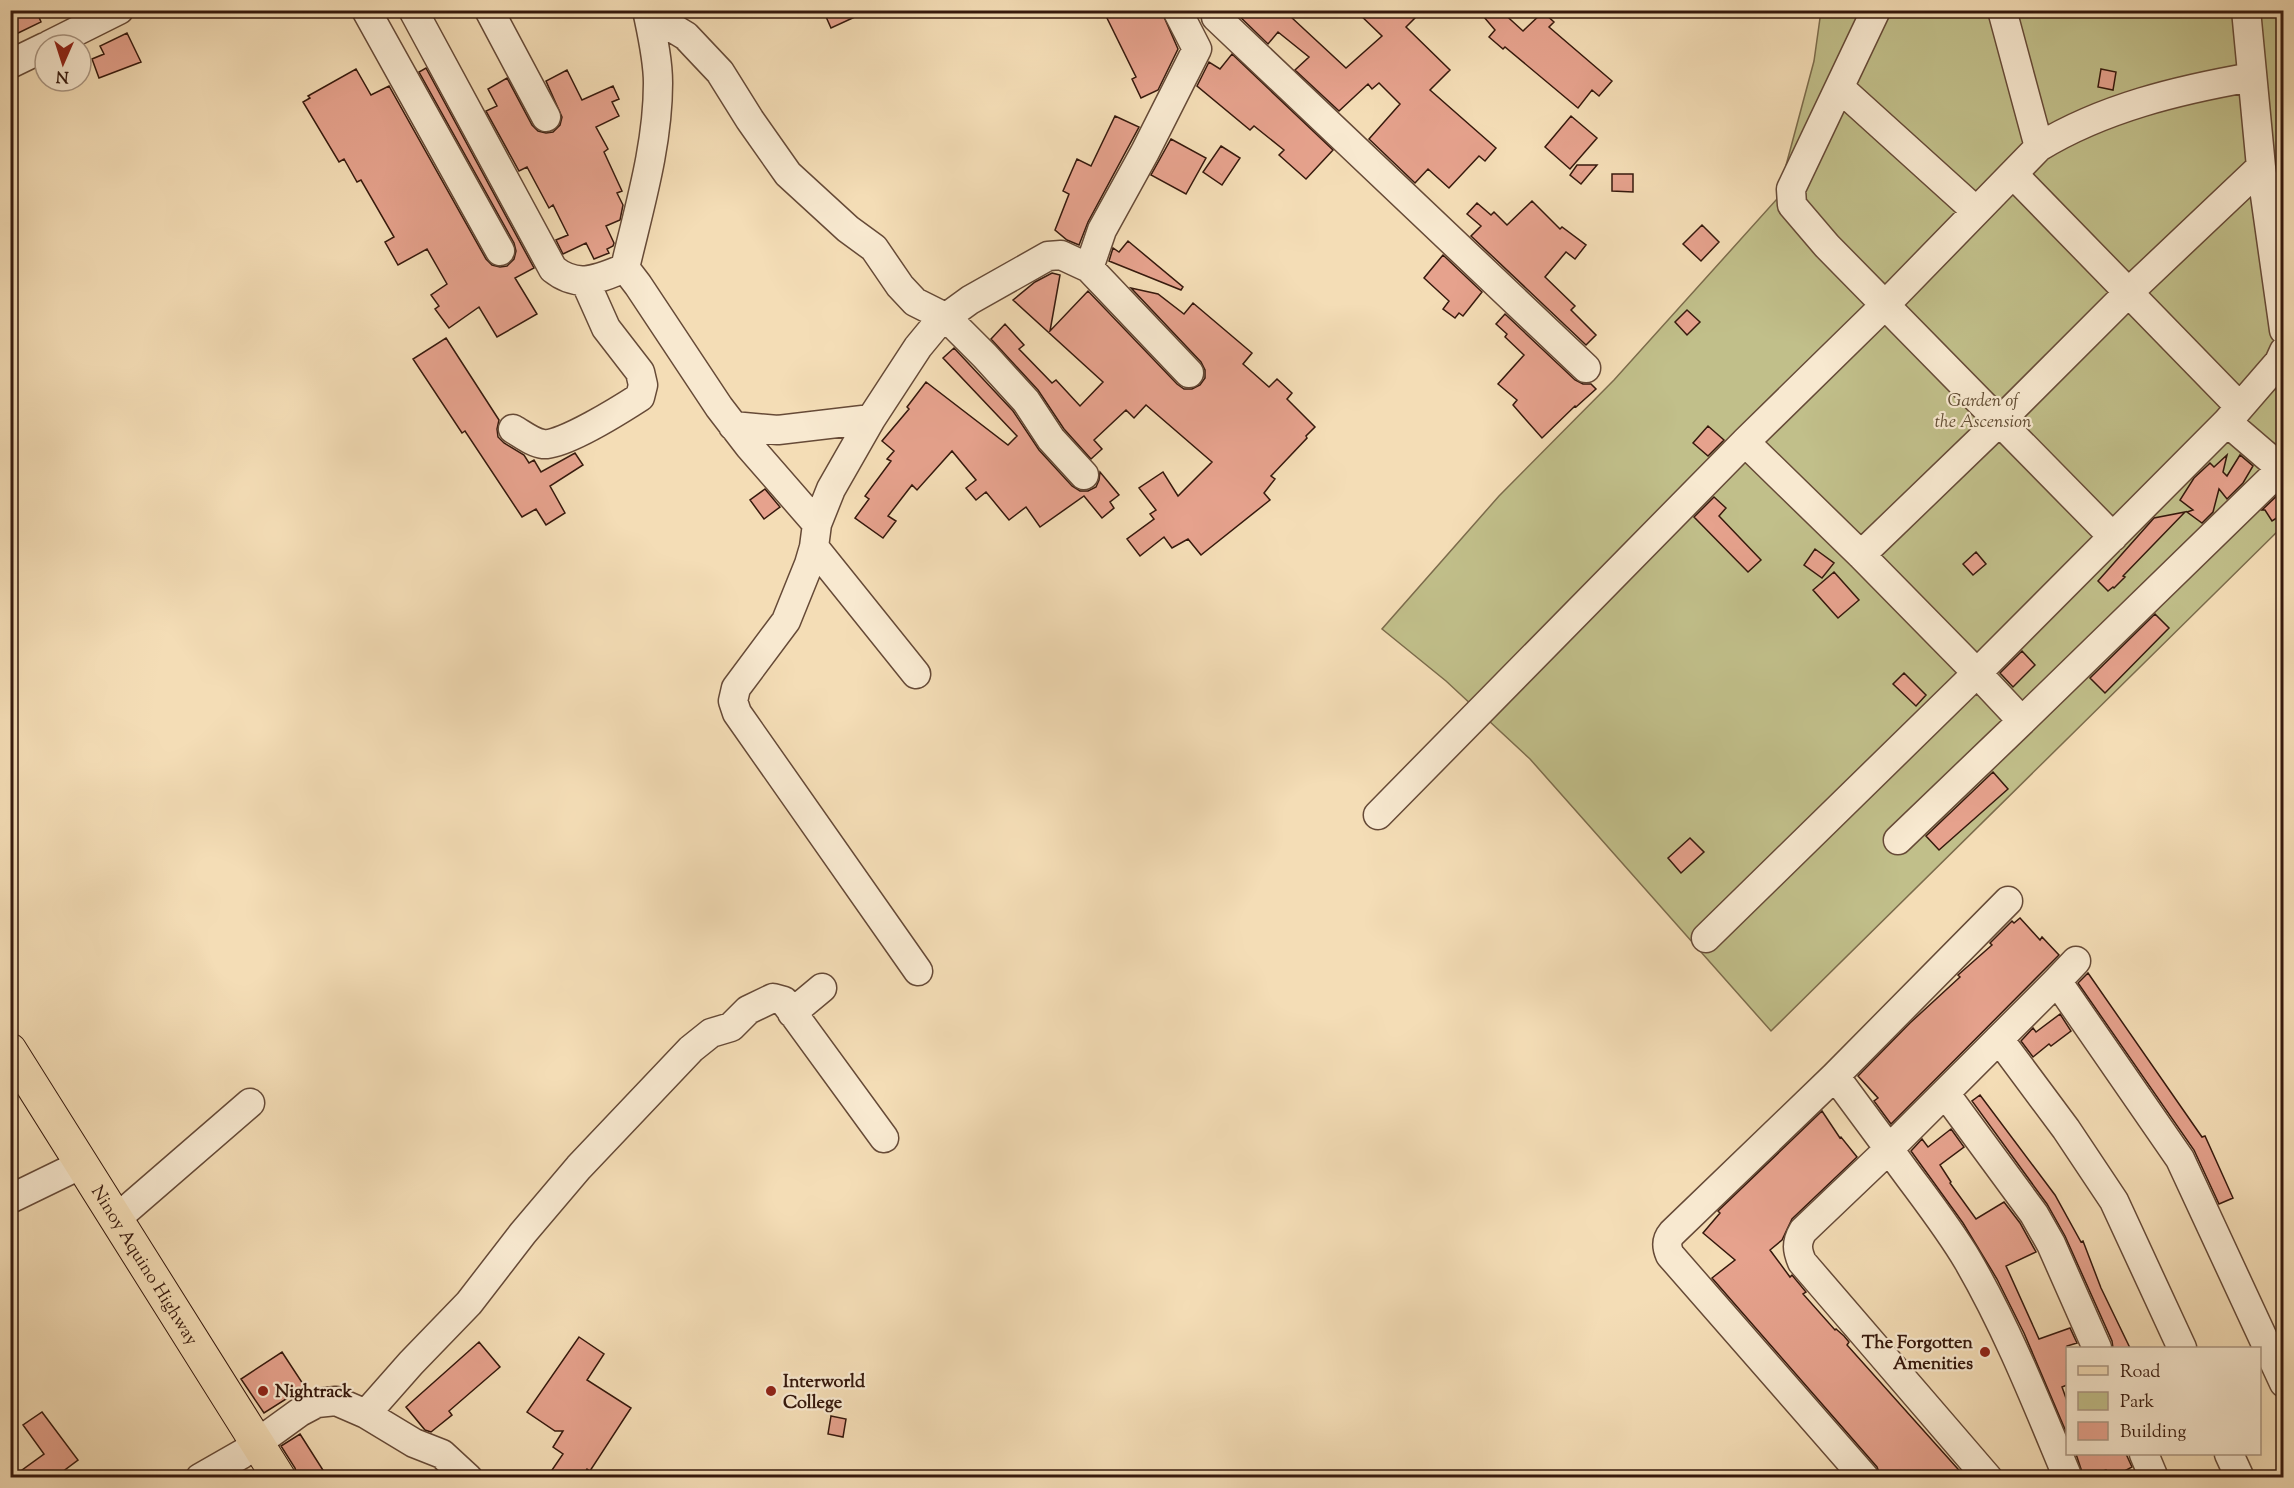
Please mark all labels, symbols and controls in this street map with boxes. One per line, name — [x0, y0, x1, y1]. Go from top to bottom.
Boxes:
north arrow — [33, 33, 93, 93]
text: N — [55, 64, 69, 87]
park label: Garden of the Ascension — [1935, 389, 2032, 436]
street label: Ninoy Aquino Highway — [83, 1181, 204, 1351]
place label: The Forgotten Amenities — [1862, 1331, 1973, 1378]
marker: The Forgotten Amenities — [1978, 1345, 1992, 1359]
legend — [2066, 1347, 2261, 1455]
text: Road — [2120, 1360, 2160, 1386]
place label: Interworld College — [783, 1370, 866, 1417]
place label: Nightrack — [275, 1380, 352, 1406]
marker: Nightrack — [256, 1384, 270, 1398]
marker: Interworld College — [764, 1384, 778, 1398]
text: Park — [2120, 1390, 2155, 1416]
text: Building — [2120, 1420, 2186, 1446]

